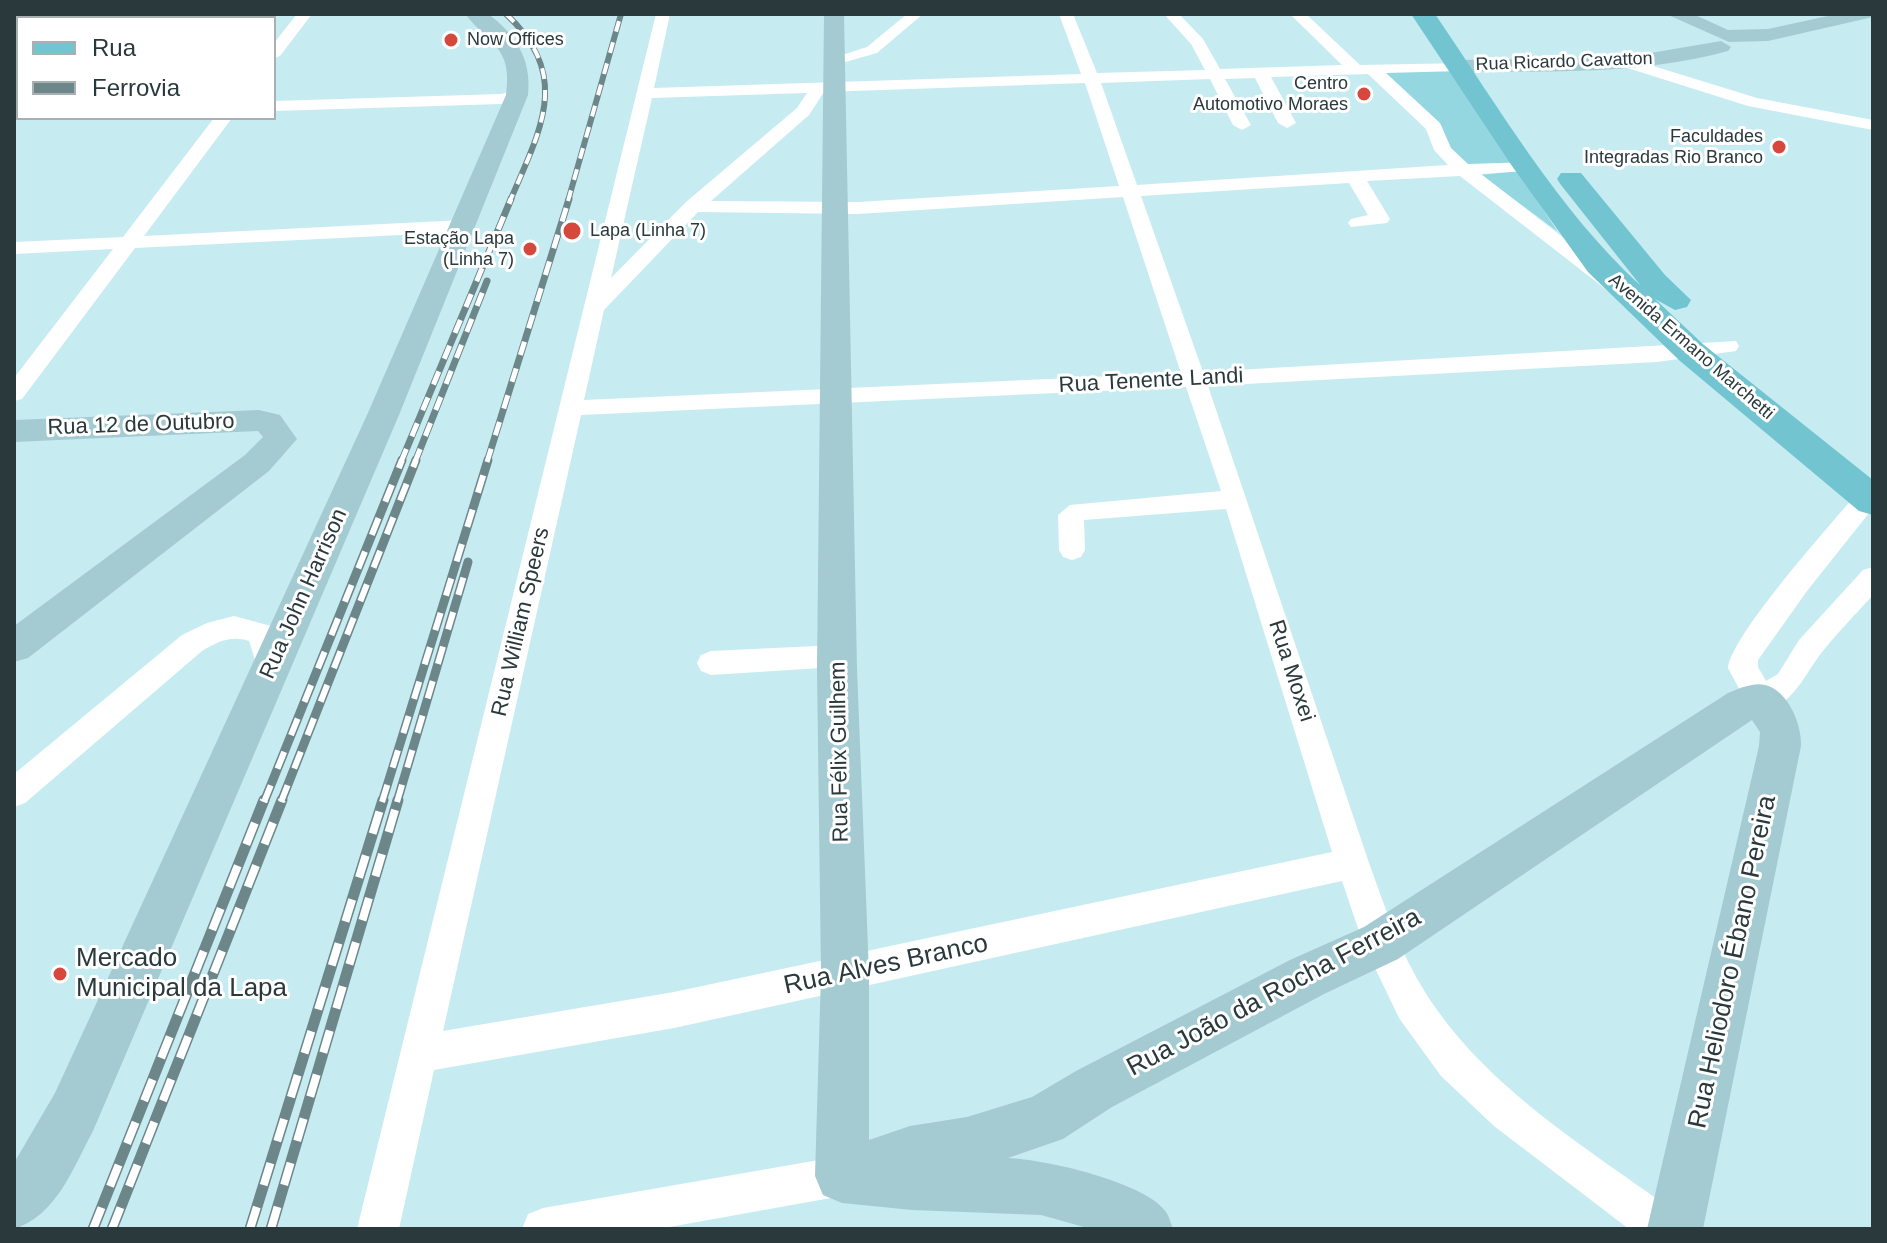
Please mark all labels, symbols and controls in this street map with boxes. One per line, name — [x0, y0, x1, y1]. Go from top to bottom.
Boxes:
legend — [16, 16, 276, 120]
place label: Now Offices — [467, 29, 564, 51]
marker: Now Offices — [442, 31, 460, 49]
text: Rua — [92, 34, 136, 61]
street label: Rua Ricardo Cavatton — [1475, 48, 1653, 76]
place label: Centro Automotivo Moraes — [1193, 73, 1348, 116]
text: Ferrovia — [92, 74, 180, 101]
marker: Centro Automotivo Moraes — [1355, 85, 1373, 103]
place label: Faculdades Integradas Rio Branco — [1584, 126, 1763, 168]
marker: Faculdades Integradas Rio Branco — [1770, 138, 1788, 156]
marker: Lapa (Linha 7) — [561, 220, 583, 242]
place label: Lapa (Linha 7) — [590, 220, 706, 242]
place label: Estação Lapa (Linha 7) — [404, 228, 514, 270]
marker: Estação Lapa (Linha 7) — [521, 240, 539, 258]
street label: Avenida Ermano Marchetti — [1604, 269, 1778, 425]
street label: Rua Tenente Landi — [1058, 363, 1244, 399]
street label: Rua 12 de Outubro — [47, 409, 235, 441]
street label: Rua John Harrison — [255, 505, 353, 683]
street label: Rua William Speers — [486, 525, 556, 719]
street label: Rua Moxei — [1262, 617, 1320, 725]
street label: Rua Félix Guilhem — [825, 661, 855, 843]
street label: Rua Heliodoro Ébano Pereira — [1682, 793, 1784, 1131]
street label: Rua João da Rocha Ferreira — [1122, 902, 1426, 1084]
street label: Rua Alves Branco — [781, 928, 991, 1002]
place label: Mercado Municipal da Lapa — [76, 943, 287, 1004]
marker: Mercado Municipal da Lapa — [51, 965, 69, 983]

